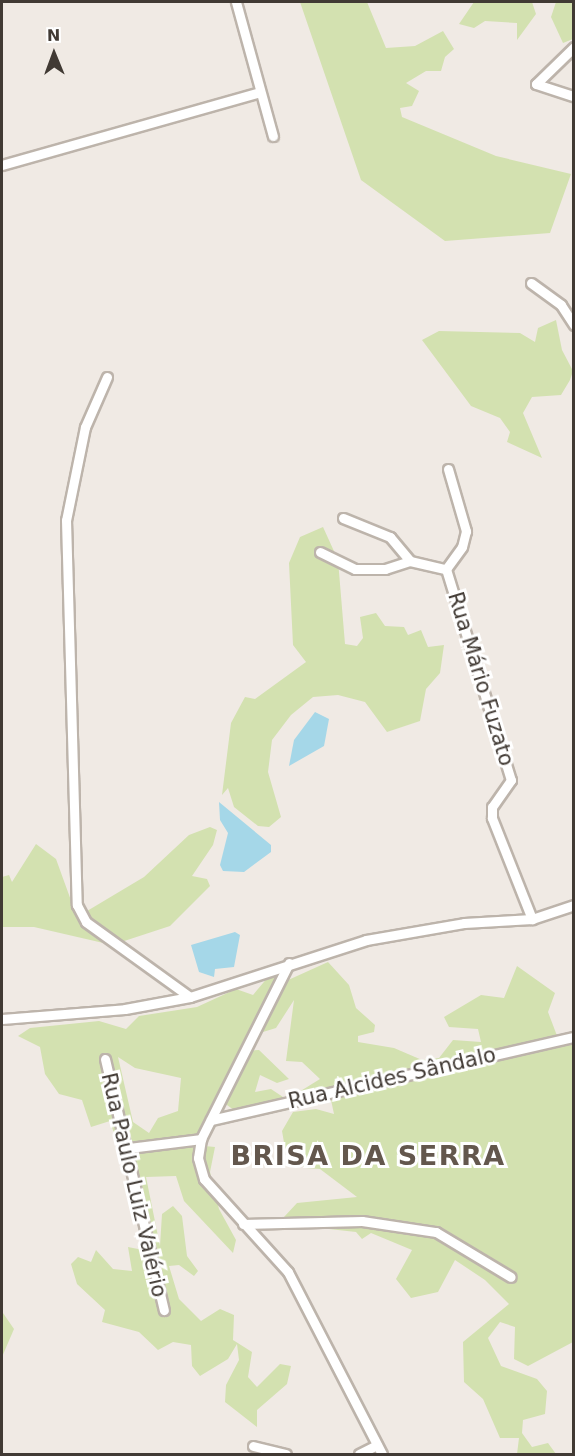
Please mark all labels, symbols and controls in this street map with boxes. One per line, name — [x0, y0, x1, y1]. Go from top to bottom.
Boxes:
north arrow — [24, 24, 84, 84]
text: N — [47, 26, 61, 45]
street label: Rua Mário Fuzato — [443, 589, 519, 769]
street label: Rua Alcides Sândalo — [286, 1042, 498, 1114]
street label: Rua Paulo Luiz Valério — [96, 1070, 172, 1300]
district label: BRISA DA SERRA — [230, 1140, 506, 1172]

